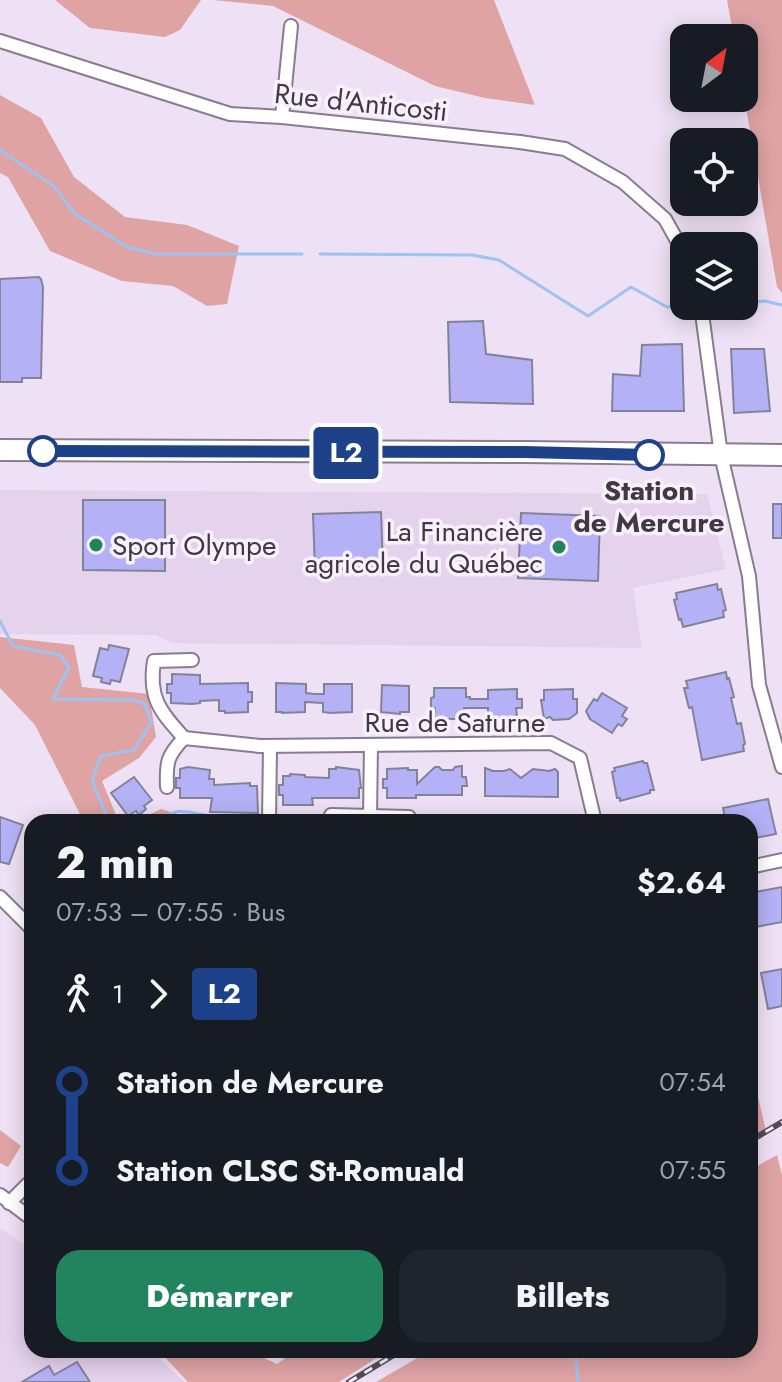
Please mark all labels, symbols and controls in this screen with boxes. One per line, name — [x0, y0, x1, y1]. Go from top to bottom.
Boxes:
north arrow — [670, 24, 758, 112]
map controls — [670, 24, 758, 320]
street label: Rue d'Anticosti — [272, 73, 450, 132]
button: locate — [670, 128, 758, 216]
button: layers — [670, 232, 758, 320]
line badge: L2 — [310, 427, 382, 479]
text: L2 — [329, 432, 363, 473]
unlabelled marker — [28, 436, 58, 466]
marker: Station de Mercure — [634, 440, 664, 470]
place label: Station de Mercure — [574, 470, 724, 543]
place label: La Financière agricole du Québec — [305, 511, 543, 584]
place label: Sport Olympe — [112, 525, 276, 566]
marker: Sport Olympe — [87, 536, 105, 554]
marker: La Financière agricole du Québec — [550, 538, 568, 556]
street label: Rue de Saturne — [365, 702, 545, 743]
text: 2 min — [56, 831, 174, 895]
text: $2.64 — [637, 861, 726, 904]
text: 07:53 – 07:55 · Bus — [56, 893, 285, 931]
icon: walk — [56, 972, 100, 1016]
icon: forward — [136, 972, 180, 1016]
text: L2 — [208, 973, 241, 1014]
text: 1 — [112, 975, 124, 1013]
text: Station de Mercure — [116, 1061, 384, 1104]
text: 07:54 — [659, 1063, 726, 1101]
text: Station CLSC St-Romuald — [116, 1149, 465, 1192]
text: 07:55 — [660, 1151, 726, 1189]
button: Démarrer — [56, 1250, 383, 1342]
button: Billets — [399, 1250, 726, 1342]

